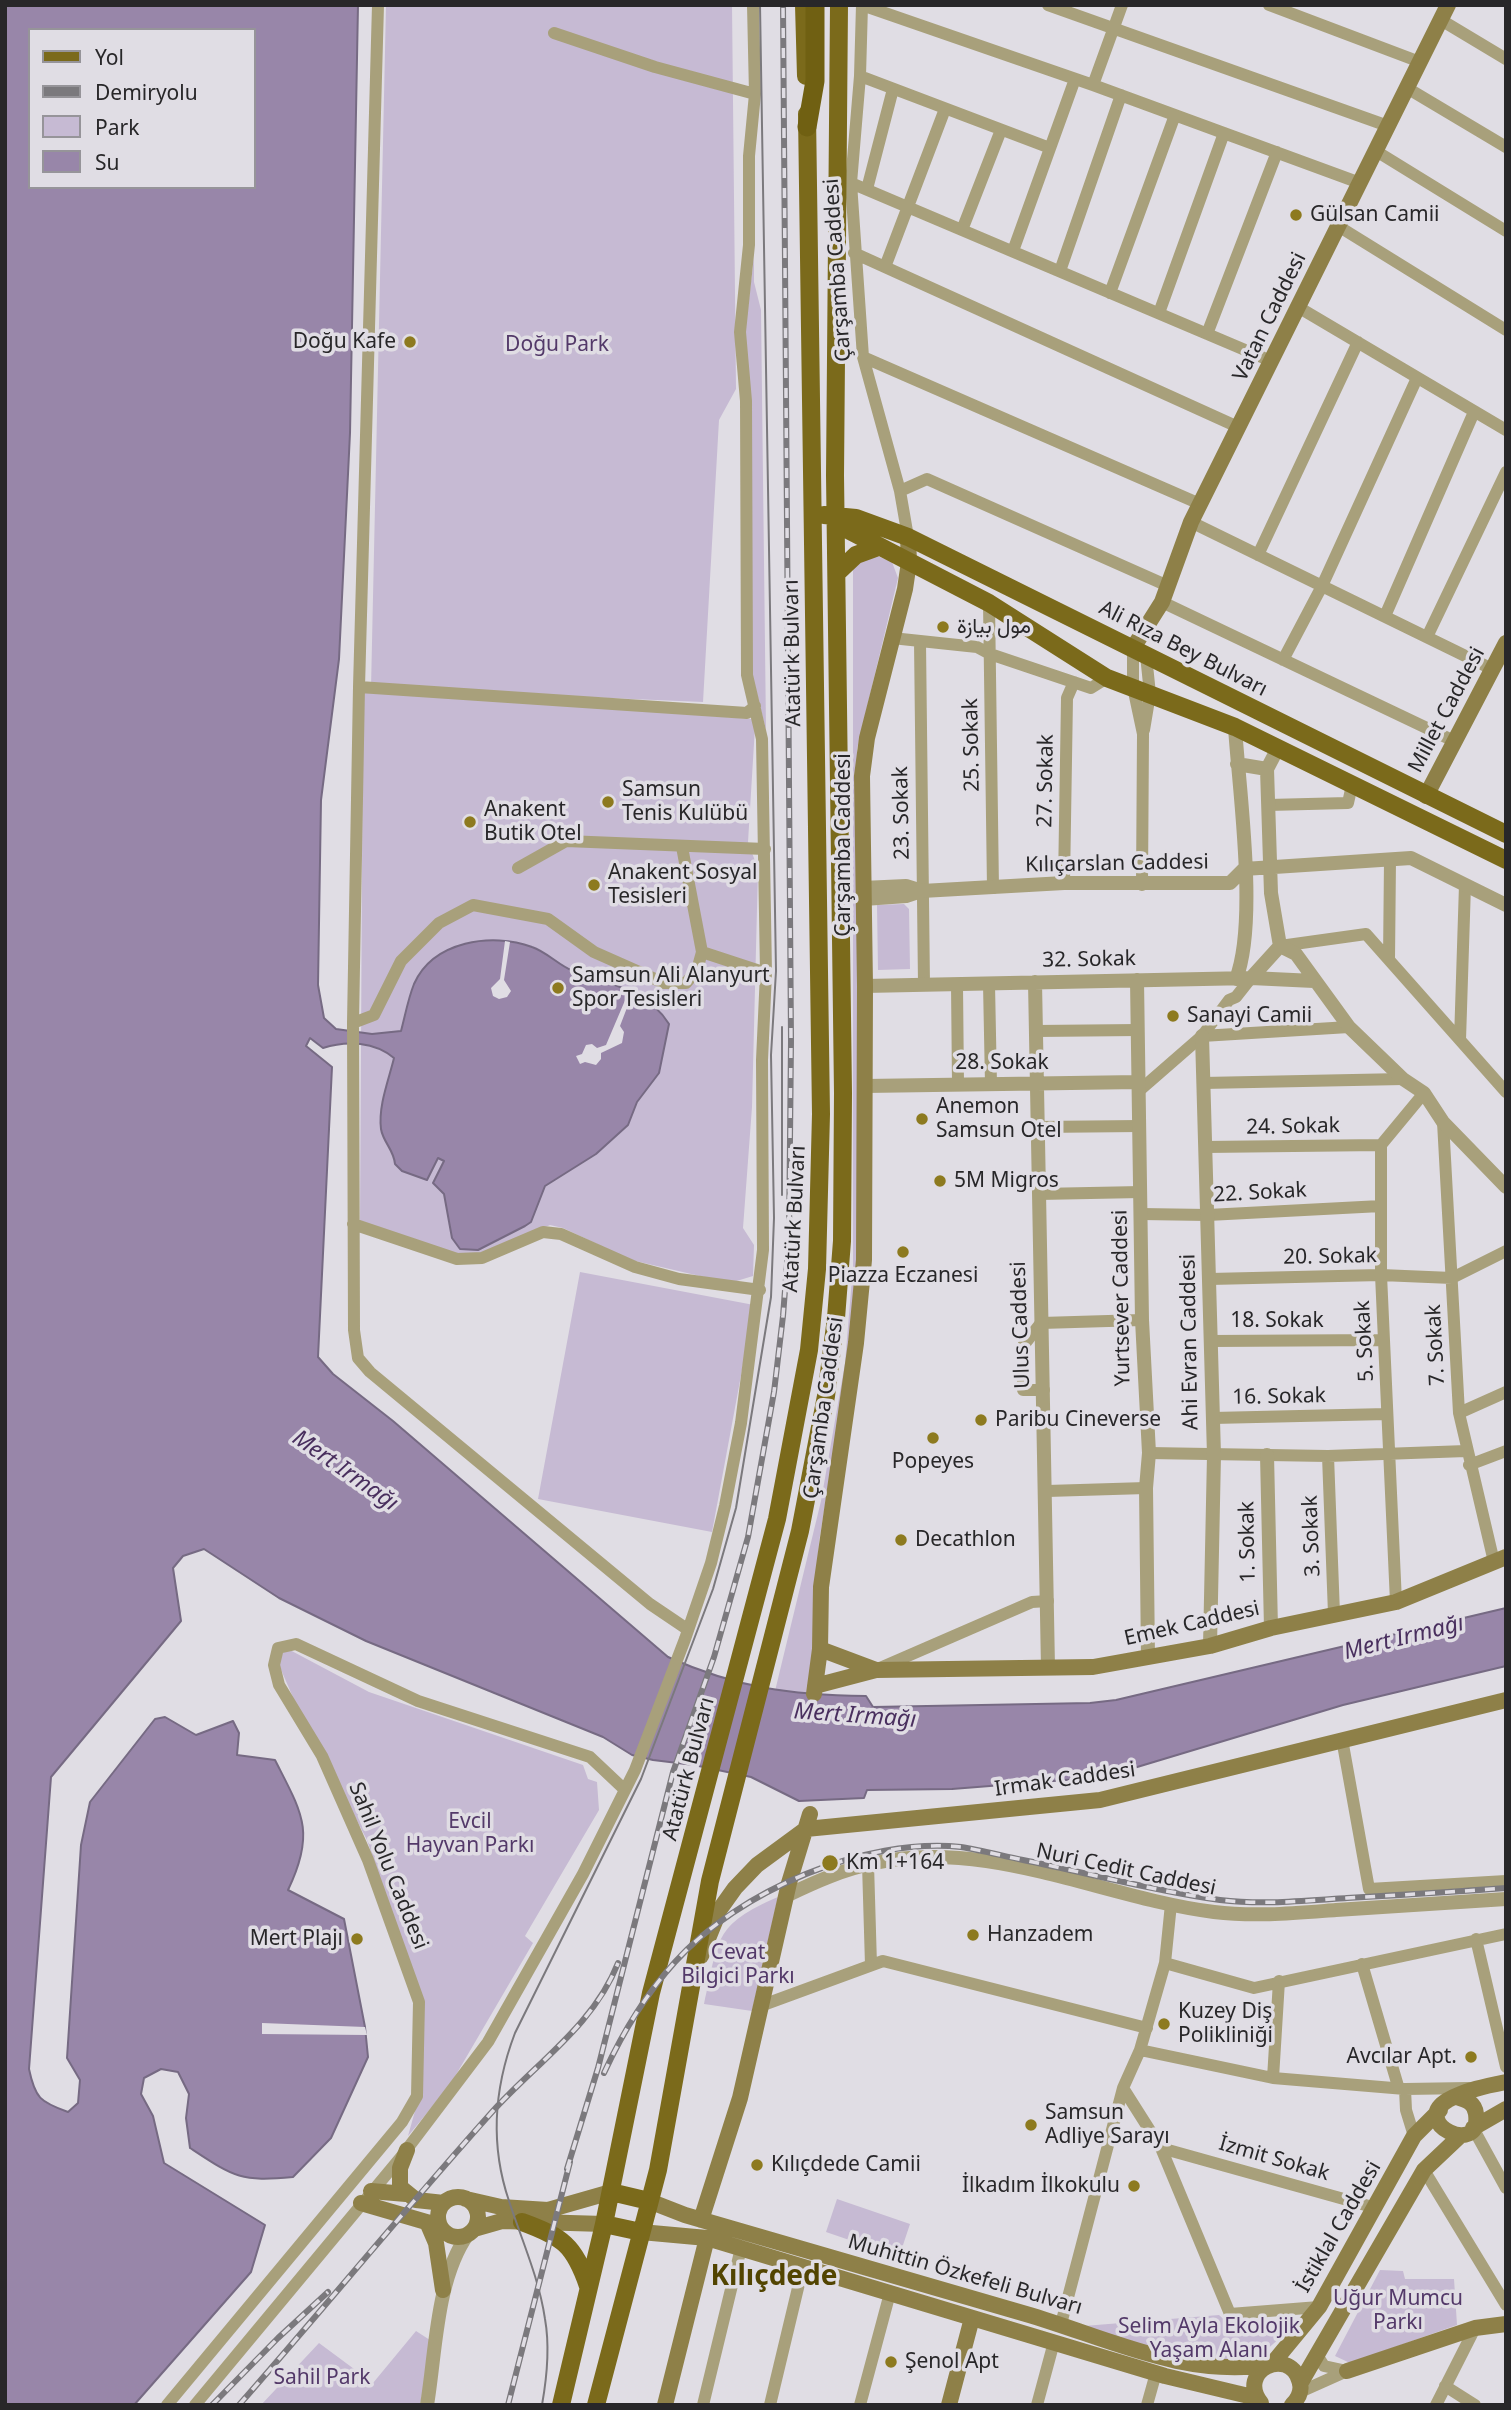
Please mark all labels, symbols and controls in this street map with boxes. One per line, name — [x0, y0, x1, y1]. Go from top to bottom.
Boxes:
legend — [28, 28, 256, 189]
text: Yol — [95, 43, 124, 71]
text: Demiryolu — [95, 78, 198, 106]
text: Park — [95, 113, 139, 141]
text: Su — [95, 148, 120, 176]
street label: Çarşamba Caddesi — [819, 178, 857, 362]
place label: Gülsan Camii — [1310, 202, 1439, 228]
marker: Gülsan Camii — [1288, 207, 1304, 223]
street label: Vatan Caddesi — [1228, 249, 1312, 385]
place label: Doğu Kafe — [293, 329, 396, 355]
park label: Doğu Park — [505, 332, 609, 358]
marker: Doğu Kafe — [402, 334, 418, 350]
street label: Atatürk Bulvarı — [779, 579, 807, 727]
street label: Ali Rıza Bey Bulvarı — [1095, 596, 1271, 702]
place label: مول بيازة — [957, 614, 1031, 640]
marker: مول بيازة — [935, 619, 951, 635]
street label: Millet Caddesi — [1403, 643, 1491, 777]
street label: 25. Sokak — [959, 698, 985, 792]
street label: 27. Sokak — [1033, 734, 1059, 828]
street label: Çarşamba Caddesi — [831, 753, 857, 937]
street label: 23. Sokak — [889, 766, 915, 860]
place label: Samsun Tenis Kulübü — [622, 777, 748, 827]
marker: Samsun Tenis Kulübü — [600, 794, 616, 810]
place label: Anakent Butik Otel — [484, 797, 582, 847]
marker: Anakent Butik Otel — [462, 814, 478, 830]
street label: Kılıçarslan Caddesi — [1025, 850, 1209, 878]
place label: Anakent Sosyal Tesisleri — [608, 860, 757, 910]
marker: Anakent Sosyal Tesisleri — [586, 877, 602, 893]
street label: 32. Sokak — [1042, 947, 1136, 973]
place label: Samsun Ali Alanyurt Spor Tesisleri — [572, 963, 770, 1013]
marker: Samsun Ali Alanyurt Spor Tesisleri — [550, 980, 566, 996]
place label: Sanayi Camii — [1187, 1003, 1312, 1029]
marker: Sanayi Camii — [1165, 1008, 1181, 1024]
street label: 28. Sokak — [955, 1050, 1049, 1076]
place label: Anemon Samsun Otel — [936, 1094, 1062, 1144]
marker: Anemon Samsun Otel — [914, 1111, 930, 1127]
street label: 24. Sokak — [1246, 1114, 1340, 1140]
street label: Atatürk Bulvarı — [779, 1145, 811, 1293]
place label: 5M Migros — [954, 1168, 1059, 1194]
marker: 5M Migros — [932, 1173, 948, 1189]
street label: 22. Sokak — [1213, 1178, 1307, 1208]
street label: Yurtsever Caddesi — [1108, 1209, 1136, 1387]
marker: Piazza Eczanesi — [895, 1244, 911, 1260]
street label: 20. Sokak — [1283, 1244, 1377, 1270]
street label: Ahi Evran Caddesi — [1176, 1254, 1204, 1430]
street label: Ulus Caddesi — [1006, 1261, 1036, 1389]
place label: Piazza Eczanesi — [828, 1263, 978, 1289]
street label: 5. Sokak — [1350, 1300, 1380, 1382]
street label: 7. Sokak — [1421, 1304, 1451, 1386]
street label: 18. Sokak — [1230, 1308, 1324, 1334]
street label: Çarşamba Caddesi — [799, 1315, 849, 1501]
street label: 16. Sokak — [1232, 1384, 1326, 1410]
place label: Paribu Cineverse — [995, 1407, 1161, 1433]
marker: Paribu Cineverse — [973, 1412, 989, 1428]
water label: Mert Irmağı — [287, 1425, 403, 1517]
marker: Popeyes — [925, 1430, 941, 1446]
place label: Popeyes — [892, 1449, 974, 1475]
street label: 3. Sokak — [1298, 1495, 1326, 1577]
street label: 1. Sokak — [1235, 1501, 1261, 1583]
place label: Decathlon — [915, 1527, 1016, 1553]
marker: Decathlon — [893, 1532, 909, 1548]
street label: Emek Caddesi — [1122, 1596, 1262, 1652]
water label: Mert Irmağı — [1341, 1610, 1467, 1666]
street label: Atatürk Bulvarı — [658, 1695, 720, 1843]
water label: Mert Irmağı — [793, 1698, 917, 1734]
street label: Irmak Caddesi — [993, 1758, 1137, 1802]
street label: Sahil Yolu Caddesi — [343, 1779, 433, 1953]
park label: Evcil Hayvan Parkı — [406, 1809, 534, 1859]
street label: Nuri Cedit Caddesi — [1034, 1839, 1218, 1901]
place label: Km 1+164 — [846, 1850, 944, 1876]
marker: Km 1+164 — [820, 1853, 840, 1873]
place label: Hanzadem — [987, 1922, 1093, 1948]
place label: Mert Plajı — [250, 1926, 343, 1952]
marker: Hanzadem — [965, 1927, 981, 1943]
marker: Mert Plajı — [349, 1931, 365, 1947]
park label: Cevat Bilgici Parkı — [681, 1940, 795, 1990]
place label: Kuzey Diş Polikliniği — [1178, 1999, 1273, 2049]
marker: Kuzey Diş Polikliniği — [1156, 2016, 1172, 2032]
place label: Avcılar Apt. — [1347, 2044, 1457, 2070]
marker: Avcılar Apt. — [1463, 2049, 1479, 2065]
place label: Samsun Adliye Sarayı — [1045, 2100, 1170, 2150]
marker: Samsun Adliye Sarayı — [1023, 2117, 1039, 2133]
street label: İzmit Sokak — [1216, 2131, 1332, 2187]
place label: Kılıçdede Camii — [771, 2152, 921, 2178]
marker: Kılıçdede Camii — [749, 2157, 765, 2173]
street label: İstiklal Caddesi — [1291, 2157, 1387, 2297]
place label: İlkadım İlkokulu — [962, 2173, 1120, 2199]
marker: İlkadım İlkokulu — [1126, 2178, 1142, 2194]
street label: Muhittin Özkefeli Bulvarı — [845, 2229, 1085, 2321]
district label: Kılıçdede — [711, 2260, 837, 2294]
park label: Uğur Mumcu Parkı — [1333, 2286, 1463, 2336]
park label: Selim Ayla Ekolojik Yaşam Alanı — [1118, 2314, 1300, 2364]
place label: Şenol Apt — [905, 2349, 999, 2375]
marker: Şenol Apt — [883, 2354, 899, 2370]
park label: Sahil Park — [274, 2365, 370, 2391]

